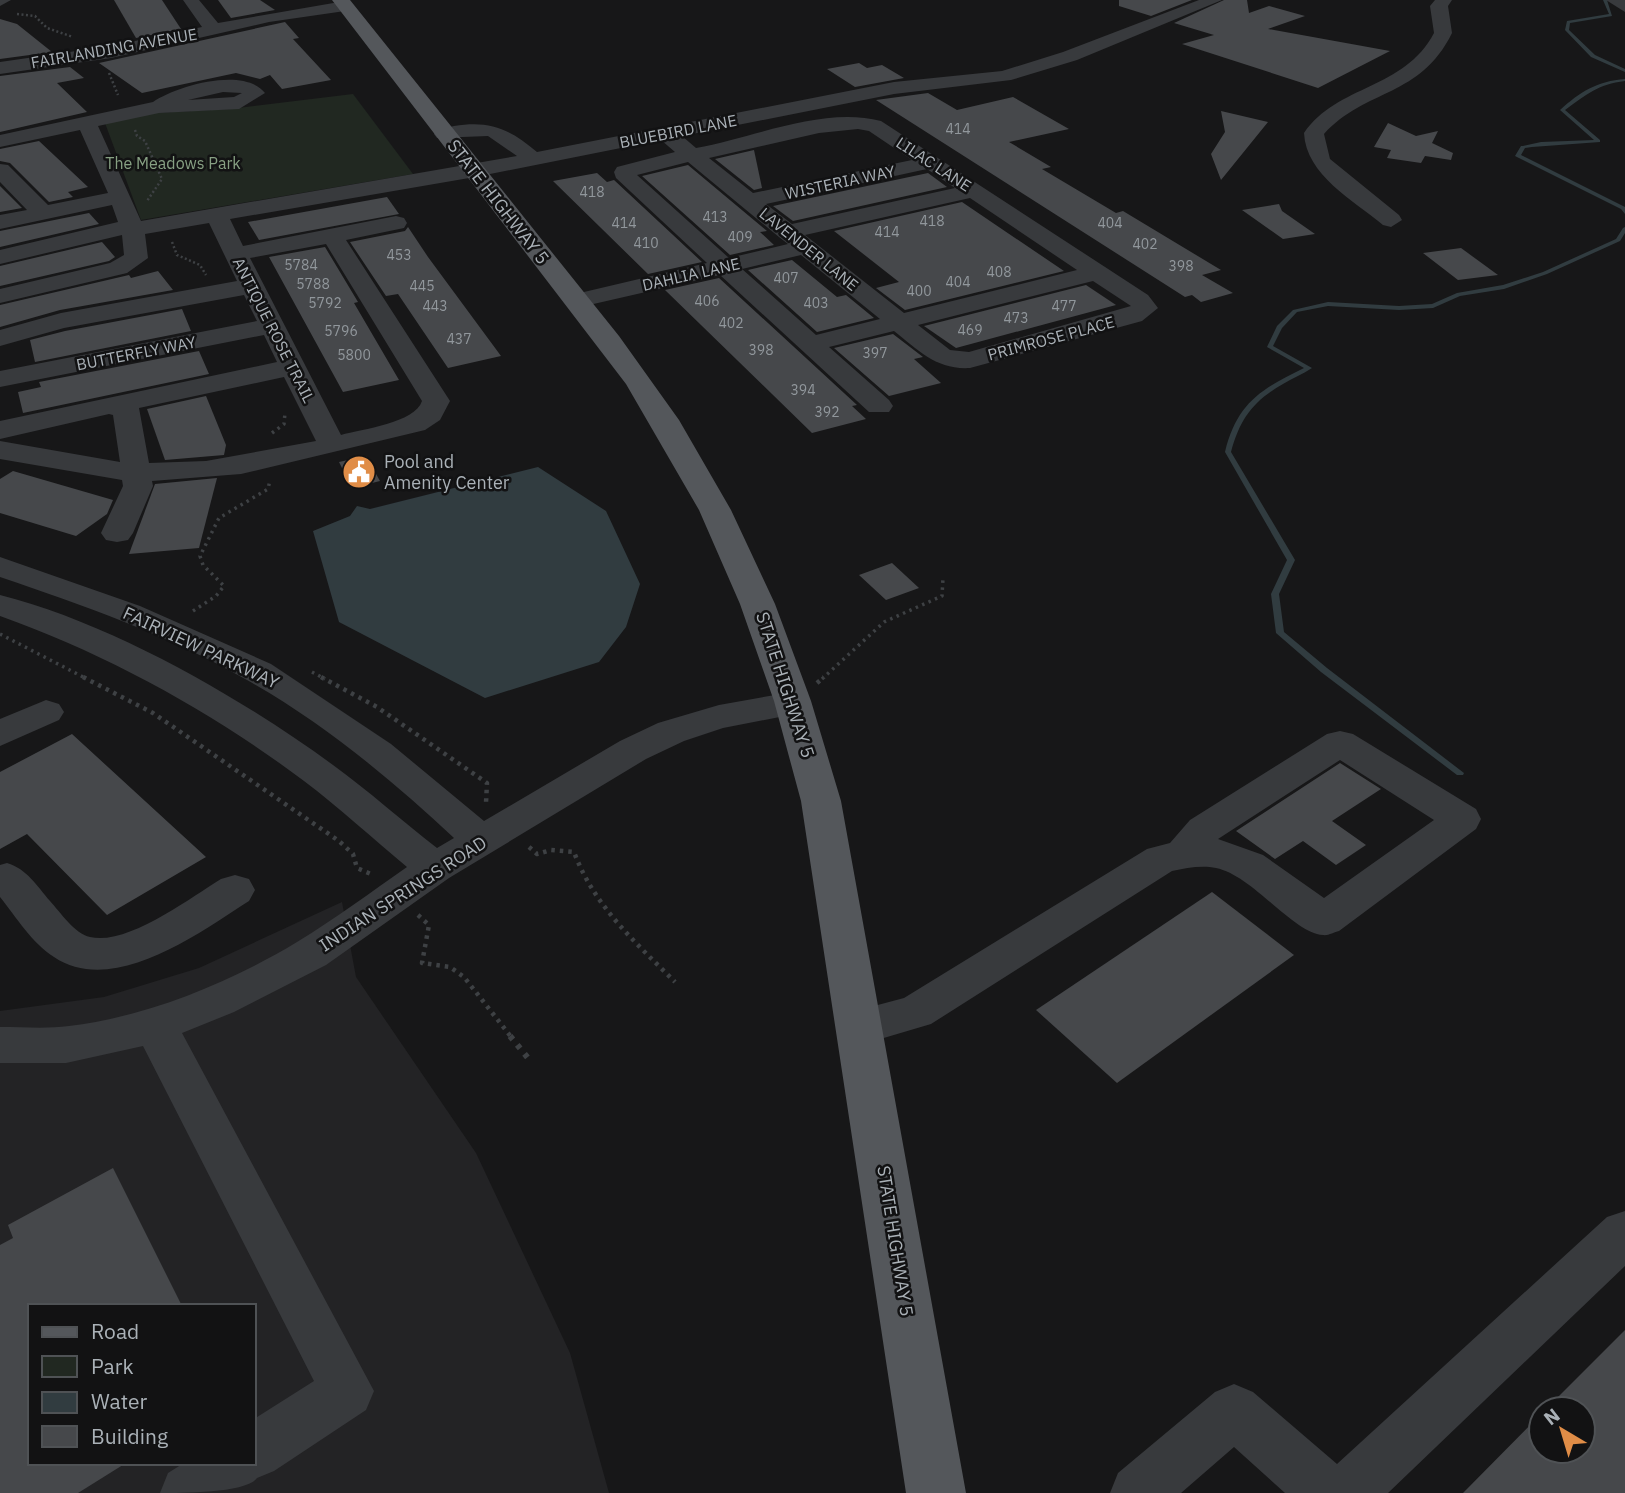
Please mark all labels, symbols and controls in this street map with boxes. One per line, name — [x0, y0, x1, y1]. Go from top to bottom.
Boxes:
street label: FAIRLANDING AVENUE — [29, 24, 199, 72]
street label: BLUEBIRD LANE — [618, 110, 738, 152]
house number: 414 — [945, 120, 971, 138]
street label: LILAC LANE — [893, 132, 975, 196]
street label: STATE HIGHWAY 5 — [442, 135, 554, 269]
park label: The Meadows Park — [105, 153, 241, 173]
street label: WISTERIA WAY — [783, 160, 897, 203]
house number: 418 — [579, 183, 605, 201]
street label: LAVENDER LANE — [755, 203, 863, 295]
house number: 413 — [702, 208, 728, 226]
house number: 418 — [919, 212, 945, 230]
house number: 414 — [611, 214, 637, 232]
house number: 404 — [1097, 214, 1123, 232]
house number: 414 — [874, 223, 900, 241]
house number: 409 — [727, 228, 753, 246]
house number: 410 — [633, 234, 659, 252]
house number: 402 — [1132, 235, 1158, 253]
house number: 453 — [386, 246, 412, 264]
street label: DAHLIA LANE — [640, 253, 742, 295]
street label: ANTIQUE ROSE TRAIL — [229, 254, 319, 406]
house number: 5784 — [284, 256, 318, 274]
house number: 398 — [1168, 257, 1194, 275]
house number: 408 — [986, 263, 1012, 281]
house number: 407 — [773, 269, 799, 287]
house number: 404 — [945, 273, 971, 291]
house number: 5788 — [296, 275, 330, 293]
house number: 445 — [409, 277, 435, 295]
house number: 400 — [906, 282, 932, 300]
house number: 406 — [694, 292, 720, 310]
house number: 5792 — [308, 294, 342, 312]
house number: 403 — [803, 294, 829, 312]
house number: 443 — [422, 297, 448, 315]
house number: 477 — [1051, 297, 1077, 315]
house number: 473 — [1003, 309, 1029, 327]
street label: PRIMROSE PLACE — [985, 311, 1117, 365]
house number: 402 — [718, 314, 744, 332]
house number: 469 — [957, 321, 983, 339]
house number: 5796 — [324, 322, 358, 340]
house number: 437 — [446, 330, 472, 348]
street label: BUTTERFLY WAY — [74, 331, 198, 374]
house number: 398 — [748, 341, 774, 359]
house number: 397 — [862, 344, 888, 362]
house number: 5800 — [337, 346, 371, 364]
house number: 394 — [790, 381, 816, 399]
house number: 392 — [814, 403, 840, 421]
place label: Pool and Amenity Center — [384, 450, 510, 494]
public building icon: Pool and Amenity Center — [340, 453, 378, 491]
street label: FAIRVIEW PARKWAY — [119, 601, 283, 694]
street label: STATE HIGHWAY 5 — [751, 609, 820, 761]
street label: INDIAN SPRINGS ROAD — [315, 831, 491, 956]
street label: STATE HIGHWAY 5 — [872, 1164, 919, 1318]
legend — [28, 1304, 256, 1465]
text: Road — [91, 1317, 139, 1345]
text: Park — [91, 1352, 134, 1380]
text: Water — [91, 1387, 148, 1415]
north arrow — [1527, 1395, 1597, 1465]
text: N — [1539, 1403, 1564, 1430]
text: Building — [91, 1422, 168, 1450]

